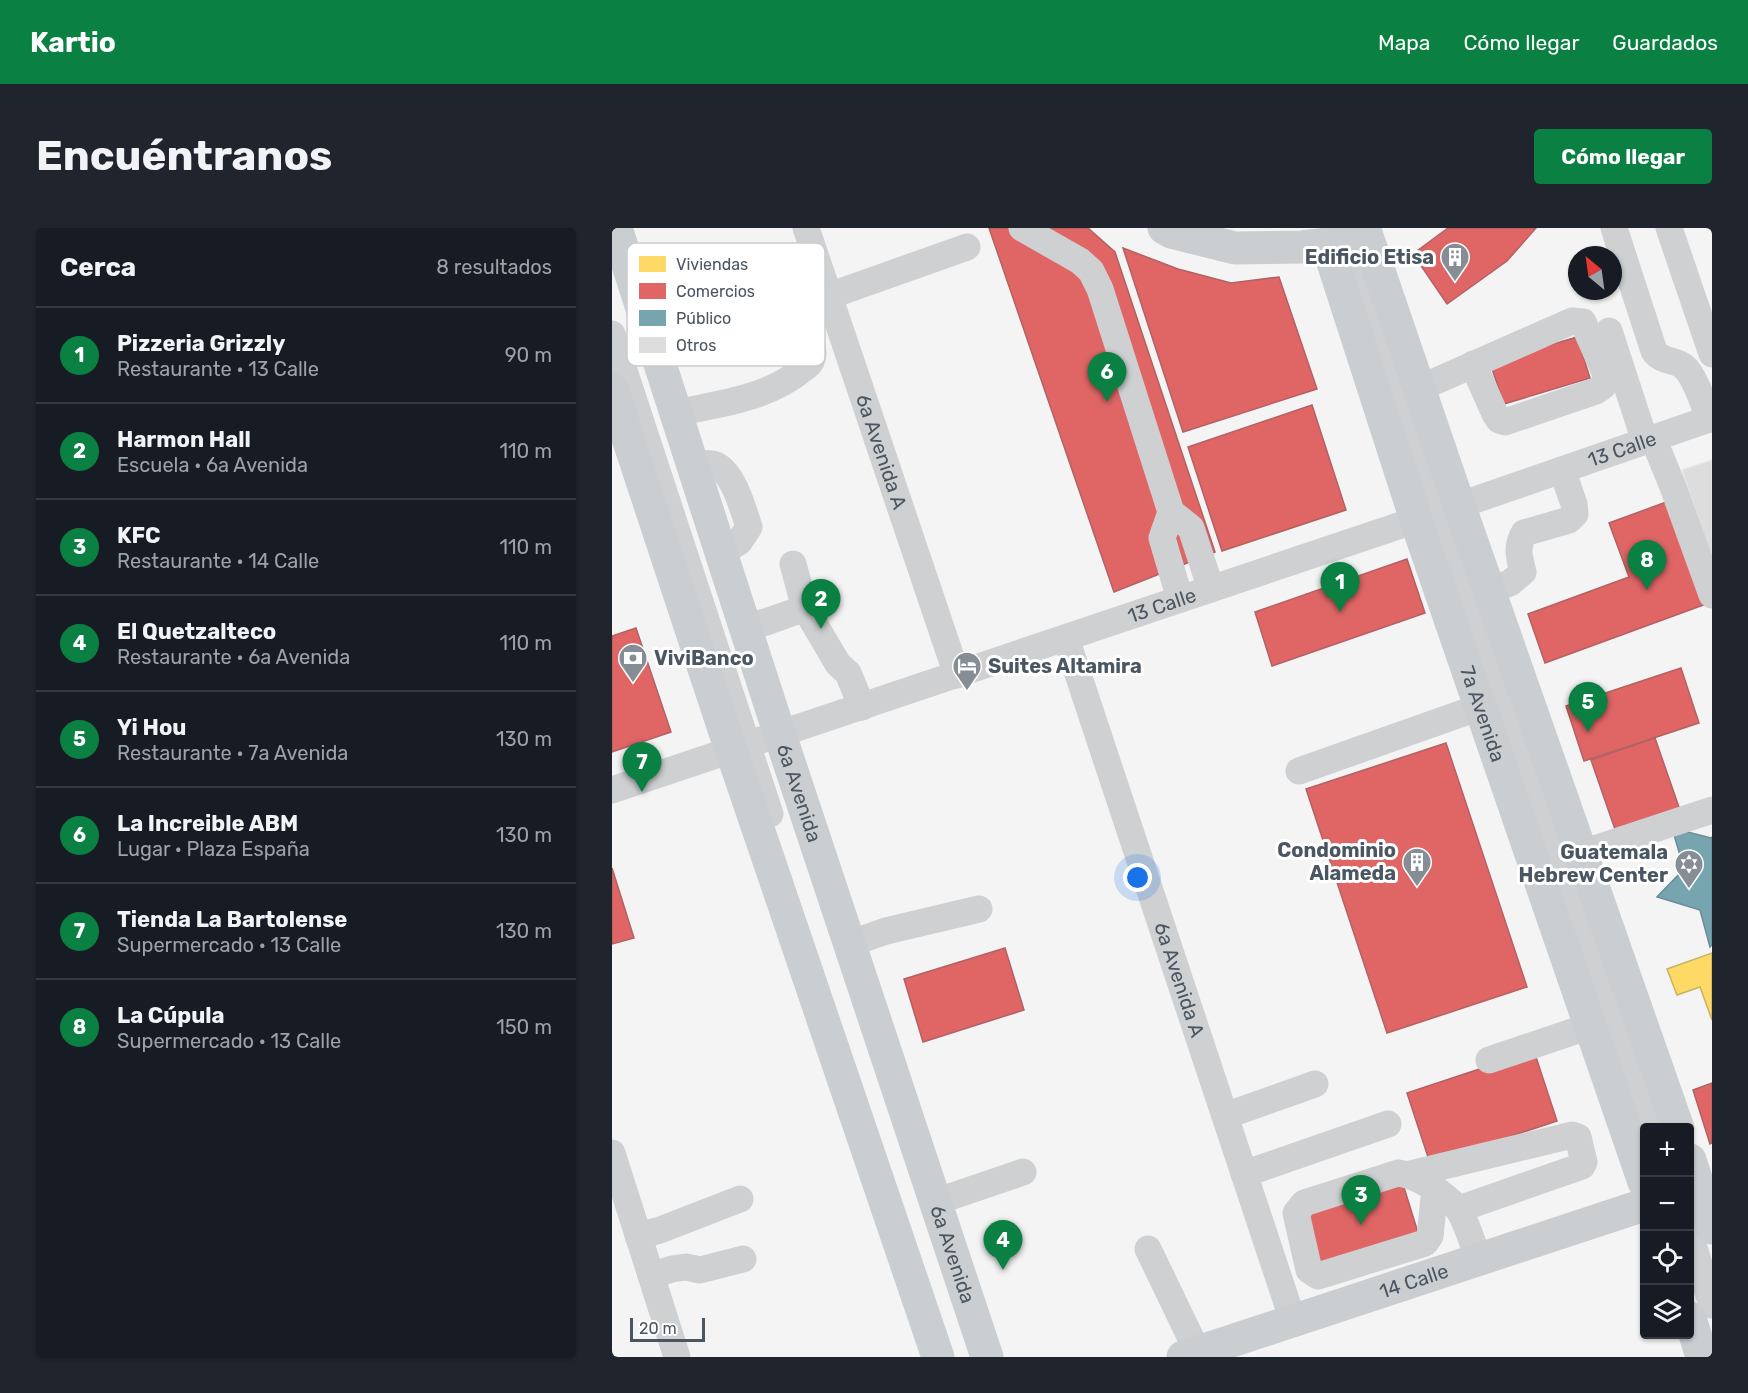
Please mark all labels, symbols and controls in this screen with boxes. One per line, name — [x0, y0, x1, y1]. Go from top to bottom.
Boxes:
text: Kartio — [30, 26, 116, 59]
text: Mapa — [1378, 30, 1430, 55]
text: Cómo llegar — [1463, 30, 1579, 55]
text: Guardados — [1612, 30, 1718, 55]
button: Cómo llegar — [1534, 129, 1712, 184]
text: Encuéntranos — [36, 131, 332, 181]
building icon: Edificio Etisa — [1439, 241, 1471, 283]
legend — [627, 243, 825, 366]
place label: Edificio Etisa — [1305, 245, 1434, 269]
north arrow — [1568, 246, 1622, 300]
text: Cerca — [60, 252, 136, 283]
text: 8 resultados — [436, 255, 552, 279]
text: Viviendas — [676, 255, 748, 274]
text: Comercios — [676, 282, 755, 301]
text: Público — [676, 309, 731, 328]
text: Pizzeria Grizzly — [117, 330, 285, 357]
text: Otros — [676, 336, 716, 355]
text: 1 — [75, 343, 84, 367]
text: 90 m — [505, 343, 552, 367]
pin: 6 — [1088, 352, 1126, 402]
text: Restaurante · 13 Calle — [117, 357, 319, 381]
street label: 6a Avenida A — [851, 391, 912, 512]
text: Harmon Hall — [117, 426, 251, 453]
street label: 13 Calle — [1585, 426, 1659, 472]
text: 2 — [73, 439, 86, 463]
text: 110 m — [500, 439, 552, 463]
text: Escuela · 6a Avenida — [117, 453, 308, 477]
text: KFC — [117, 522, 161, 549]
text: 3 — [73, 535, 86, 559]
text: 110 m — [500, 535, 552, 559]
pin: 8 — [1628, 540, 1666, 590]
text: Restaurante · 14 Calle — [117, 549, 319, 573]
pin: 1 — [1320, 562, 1360, 612]
pin: 2 — [802, 580, 840, 629]
street label: 13 Calle — [1124, 583, 1199, 628]
text: El Quetzalteco — [117, 618, 276, 645]
text: 4 — [73, 631, 86, 655]
text: 110 m — [500, 631, 552, 655]
bank icon: ViviBanco — [617, 642, 649, 684]
text: Restaurante · 6a Avenida — [117, 645, 350, 669]
place label: ViviBanco — [654, 646, 754, 670]
hotel icon: Suites Altamira — [951, 650, 983, 692]
place label: Suites Altamira — [988, 654, 1142, 678]
street label: 7a Avenida — [1455, 663, 1510, 765]
pin: 5 — [1568, 682, 1608, 732]
text: Yi Hou — [117, 714, 186, 741]
text: 5 — [73, 727, 86, 751]
text: 130 m — [496, 727, 552, 751]
text: Restaurante · 7a Avenida — [117, 741, 348, 765]
street label: 6a Avenida — [772, 741, 827, 845]
pin: 7 — [622, 742, 662, 792]
text: La Increible ABM — [117, 810, 298, 837]
text: 6 — [73, 823, 86, 847]
text: 130 m — [496, 823, 552, 847]
text: Lugar · Plaza España — [117, 837, 310, 861]
place label: Condominio Alameda — [1277, 838, 1396, 885]
place label: Guatemala Hebrew Center — [1518, 840, 1668, 887]
building icon: Condominio Alameda — [1401, 846, 1433, 888]
synagogue icon: Guatemala Hebrew Center — [1673, 848, 1705, 890]
your location — [1123, 863, 1152, 892]
text: Tienda La Bartolense — [117, 906, 347, 933]
text: 7 — [74, 919, 85, 943]
text: 130 m — [496, 919, 552, 943]
street label: 6a Avenida A — [1149, 919, 1210, 1040]
text: Supermercado · 13 Calle — [117, 933, 341, 957]
text: La Cúpula — [117, 1002, 225, 1029]
text: 8 — [73, 1015, 86, 1039]
text: 150 m — [496, 1015, 552, 1039]
text: Supermercado · 13 Calle — [117, 1029, 341, 1053]
map controls — [1640, 1123, 1694, 1339]
button: + — [1640, 1123, 1694, 1177]
pin: 3 — [1342, 1176, 1380, 1225]
button: − — [1640, 1177, 1694, 1231]
street label: 6a Avenida — [925, 1202, 980, 1306]
pin: 4 — [984, 1220, 1022, 1270]
button: locate — [1640, 1231, 1694, 1285]
street label: 14 Calle — [1376, 1258, 1451, 1303]
button: layers — [1640, 1285, 1694, 1339]
scale bar — [630, 1315, 705, 1342]
text: 20 m — [639, 1319, 677, 1338]

